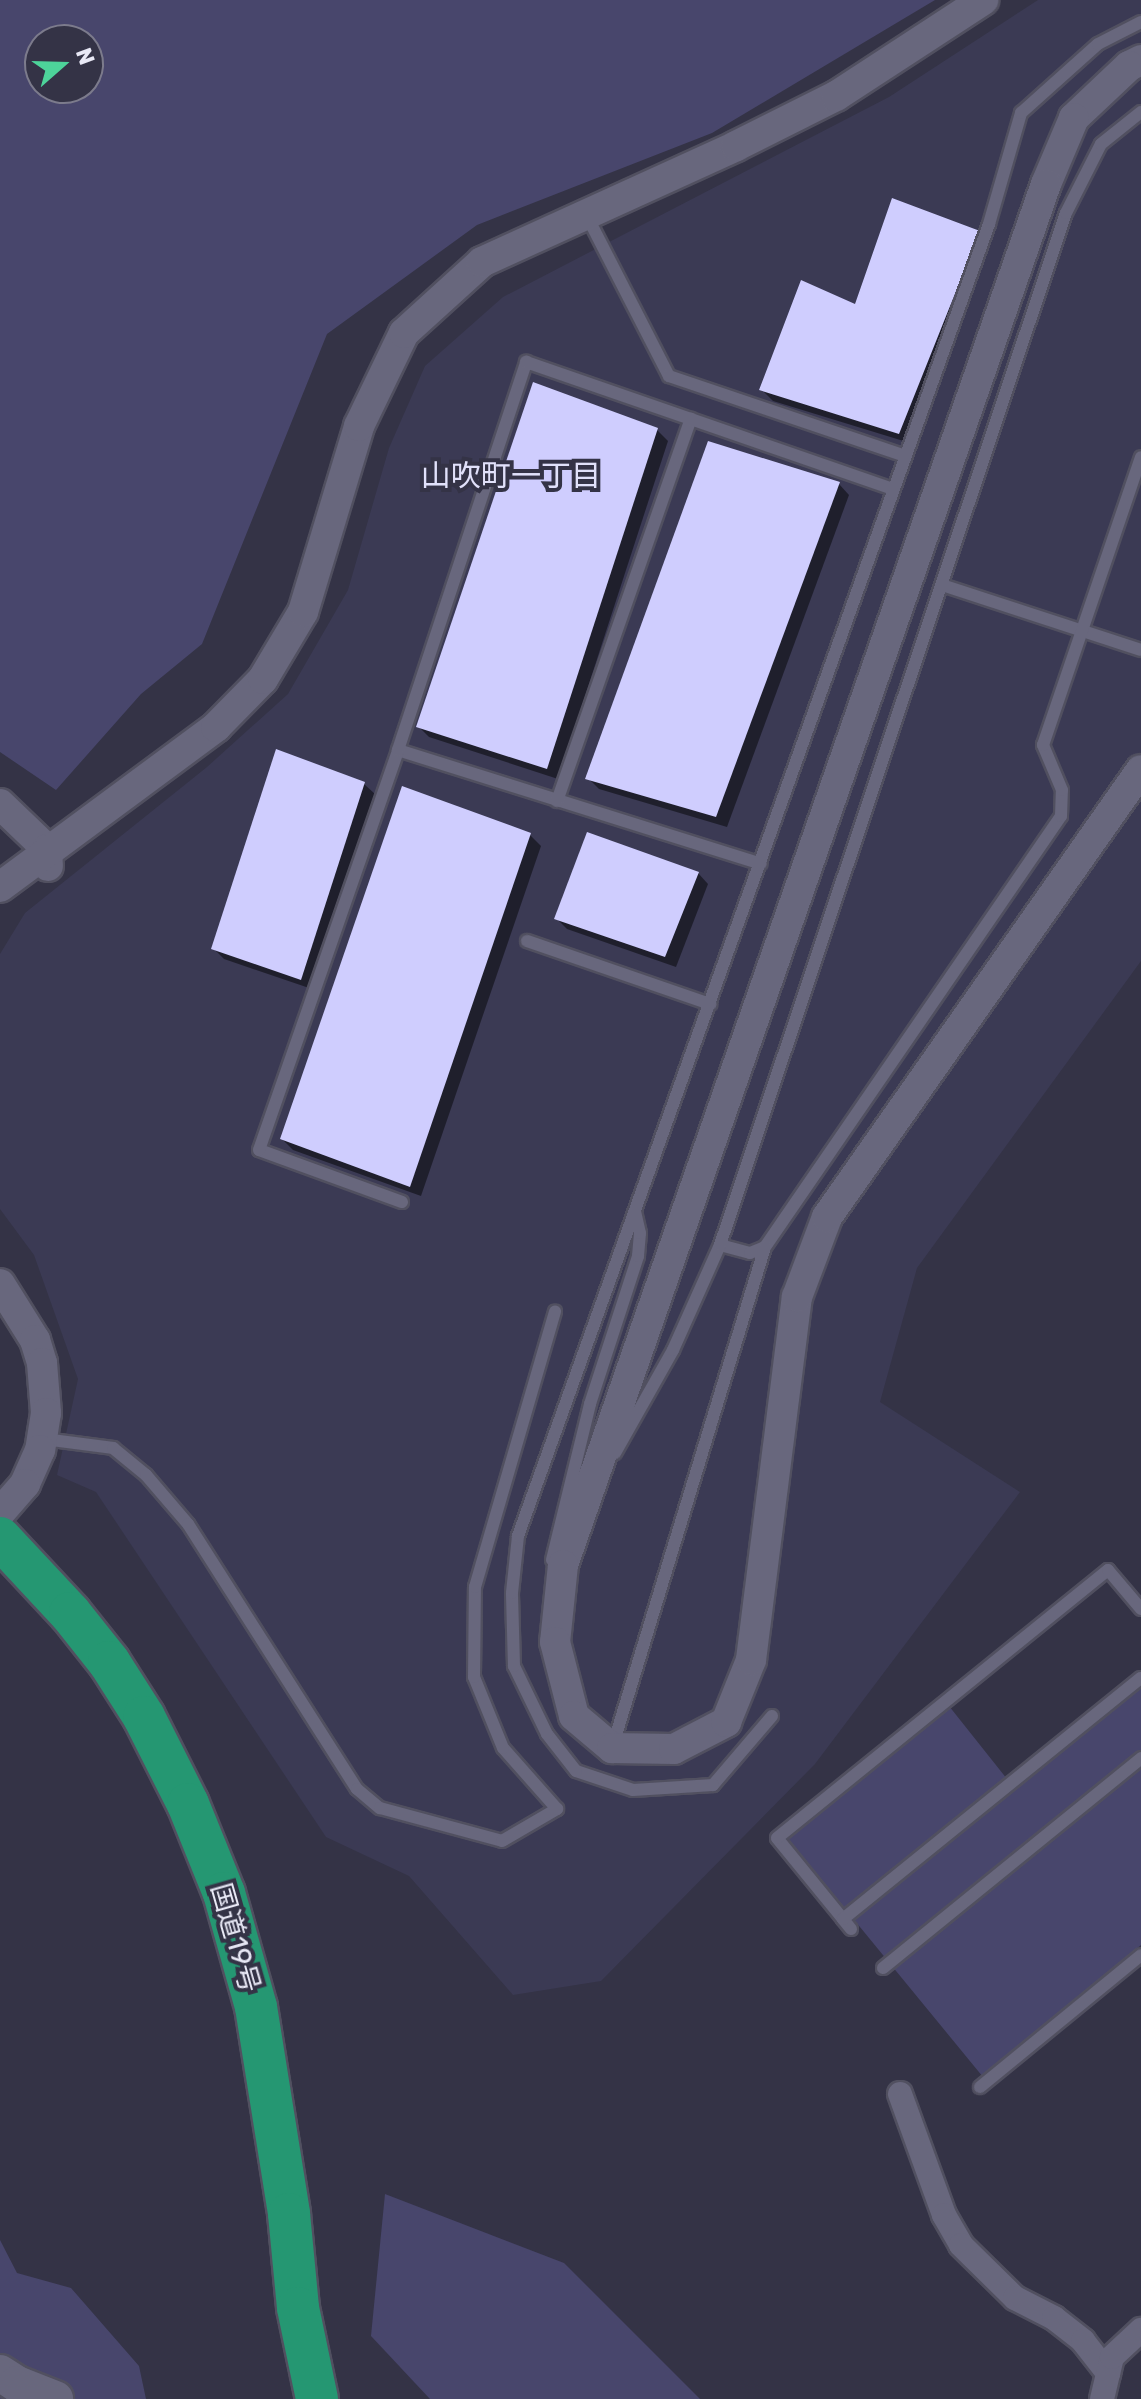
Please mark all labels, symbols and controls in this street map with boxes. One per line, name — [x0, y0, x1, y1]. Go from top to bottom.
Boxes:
north arrow — [24, 24, 104, 104]
text: N — [70, 44, 101, 68]
district label: 山吹町一丁目 — [421, 458, 601, 494]
street label: 国道19号 — [203, 1879, 267, 1997]

